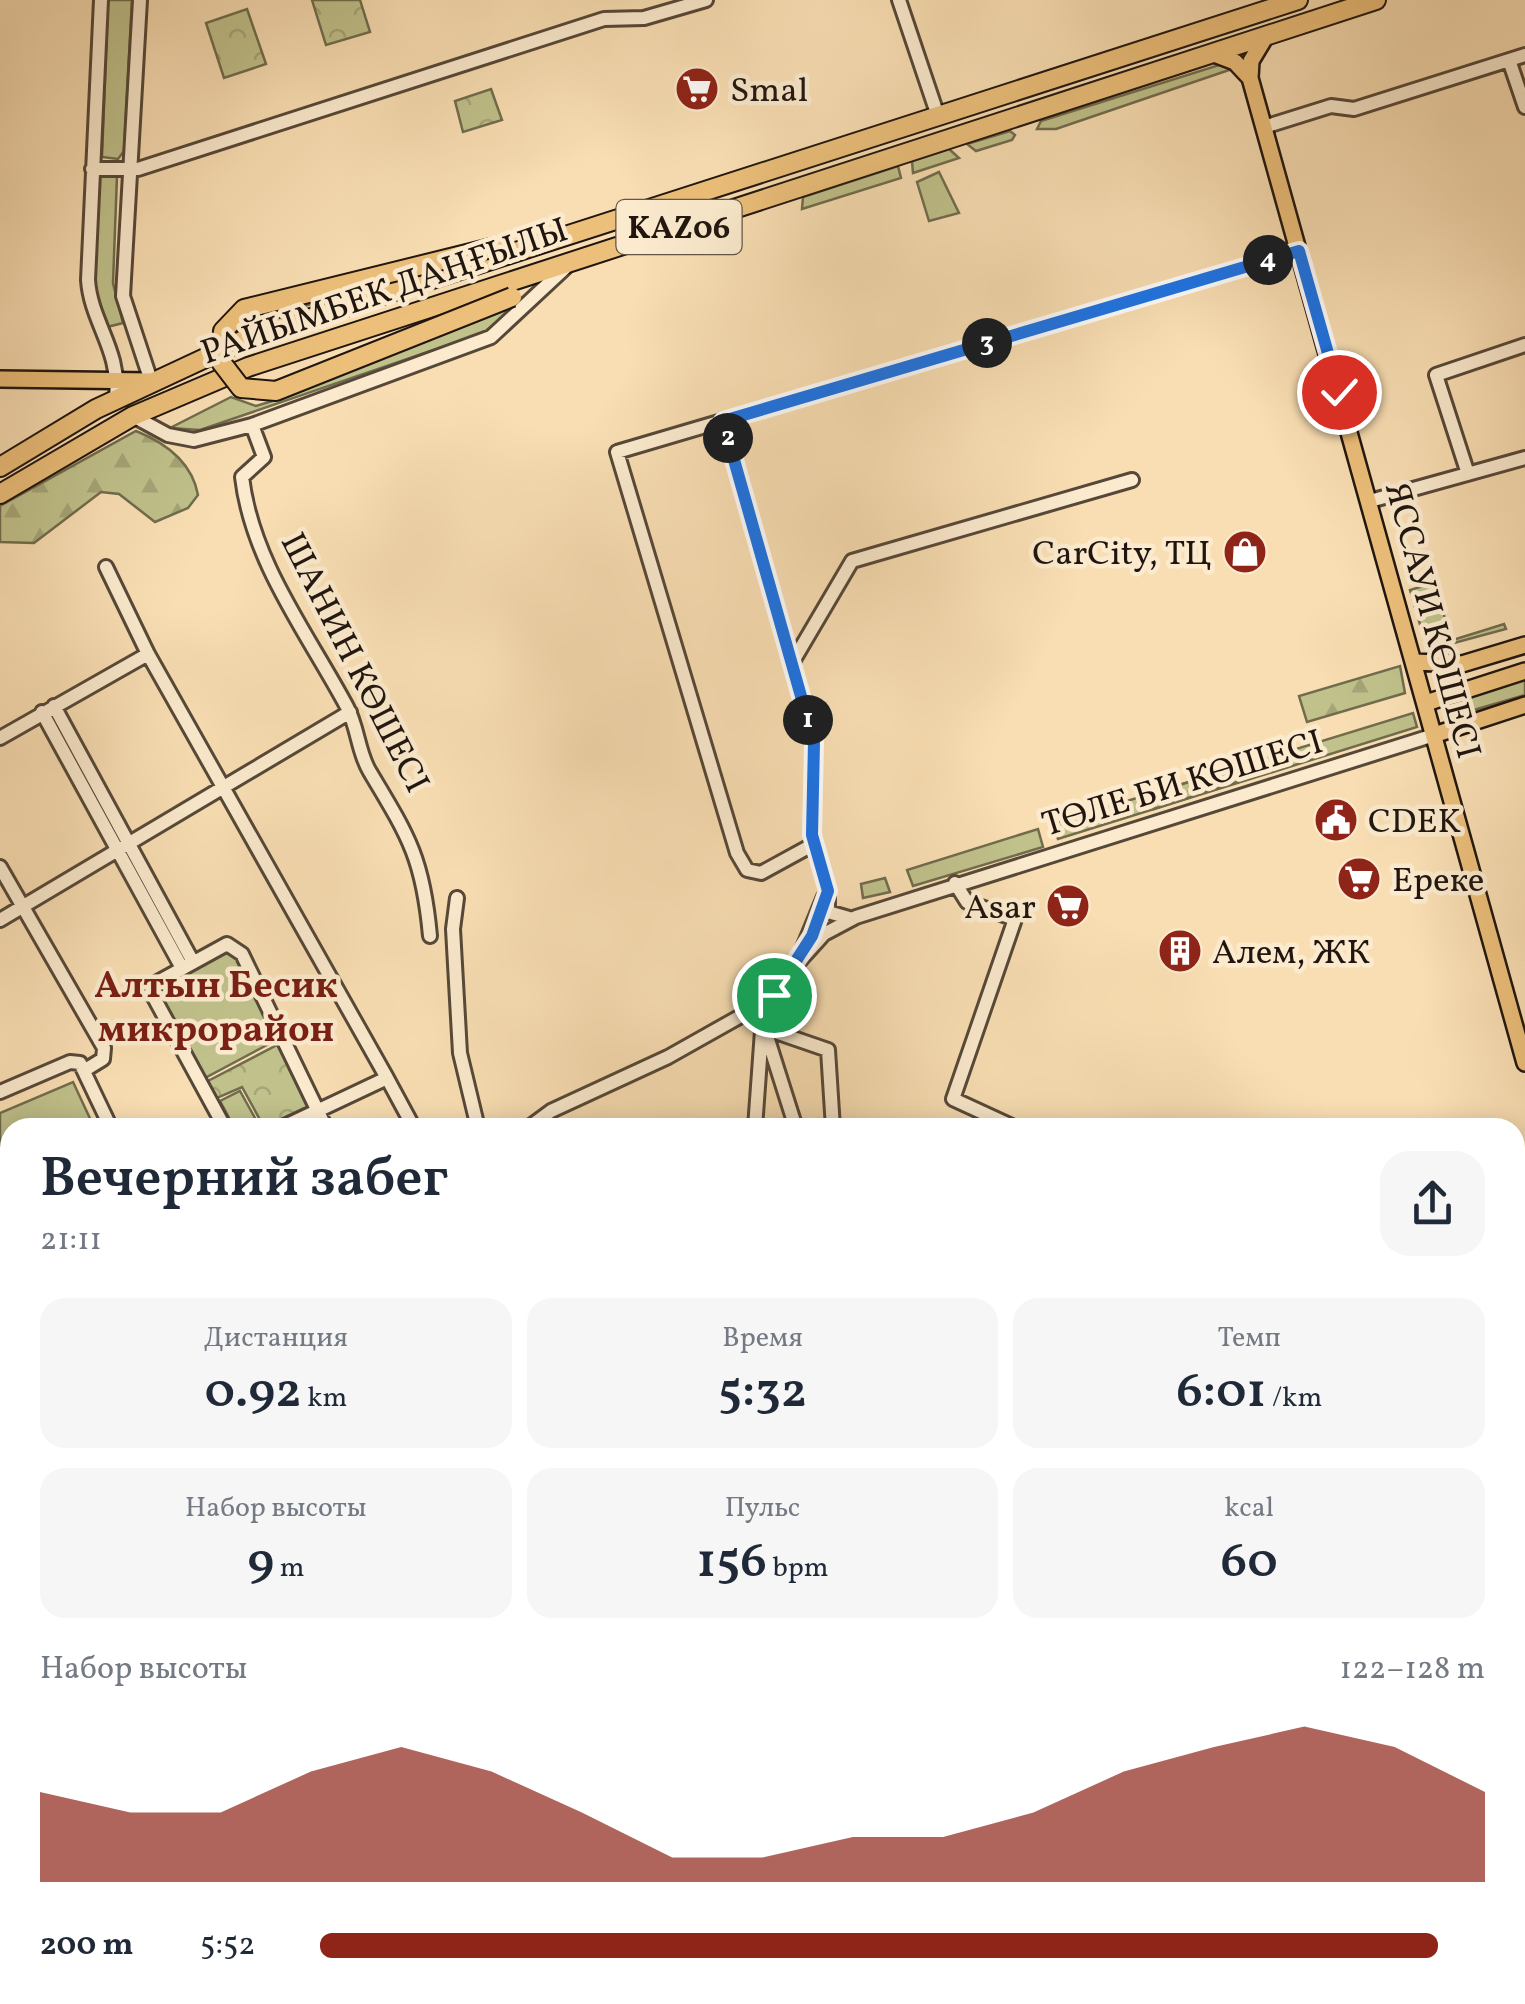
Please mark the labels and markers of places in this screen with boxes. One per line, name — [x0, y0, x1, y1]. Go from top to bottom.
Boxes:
supermarket icon: Smal — [674, 66, 720, 112]
place label: Smal — [730, 68, 808, 116]
pin: 4 — [1243, 235, 1293, 285]
pin: 3 — [962, 318, 1012, 368]
pin — [1297, 350, 1382, 435]
pin: 2 — [703, 413, 753, 463]
shop icon: CarCity, ТЦ — [1222, 529, 1268, 575]
place label: CarCity, ТЦ — [1032, 531, 1212, 579]
pin: 1 — [783, 695, 833, 745]
public building icon: CDEK — [1313, 797, 1359, 843]
place label: CDEK — [1368, 799, 1461, 847]
supermarket icon: Ереке — [1336, 856, 1382, 902]
place label: Ереке — [1392, 858, 1484, 906]
supermarket icon: Asar — [1045, 883, 1091, 929]
place label: Asar — [964, 885, 1036, 933]
building icon: Алем, ЖК — [1157, 928, 1203, 974]
place label: Алем, ЖК — [1212, 930, 1370, 978]
pin — [732, 953, 817, 1038]

